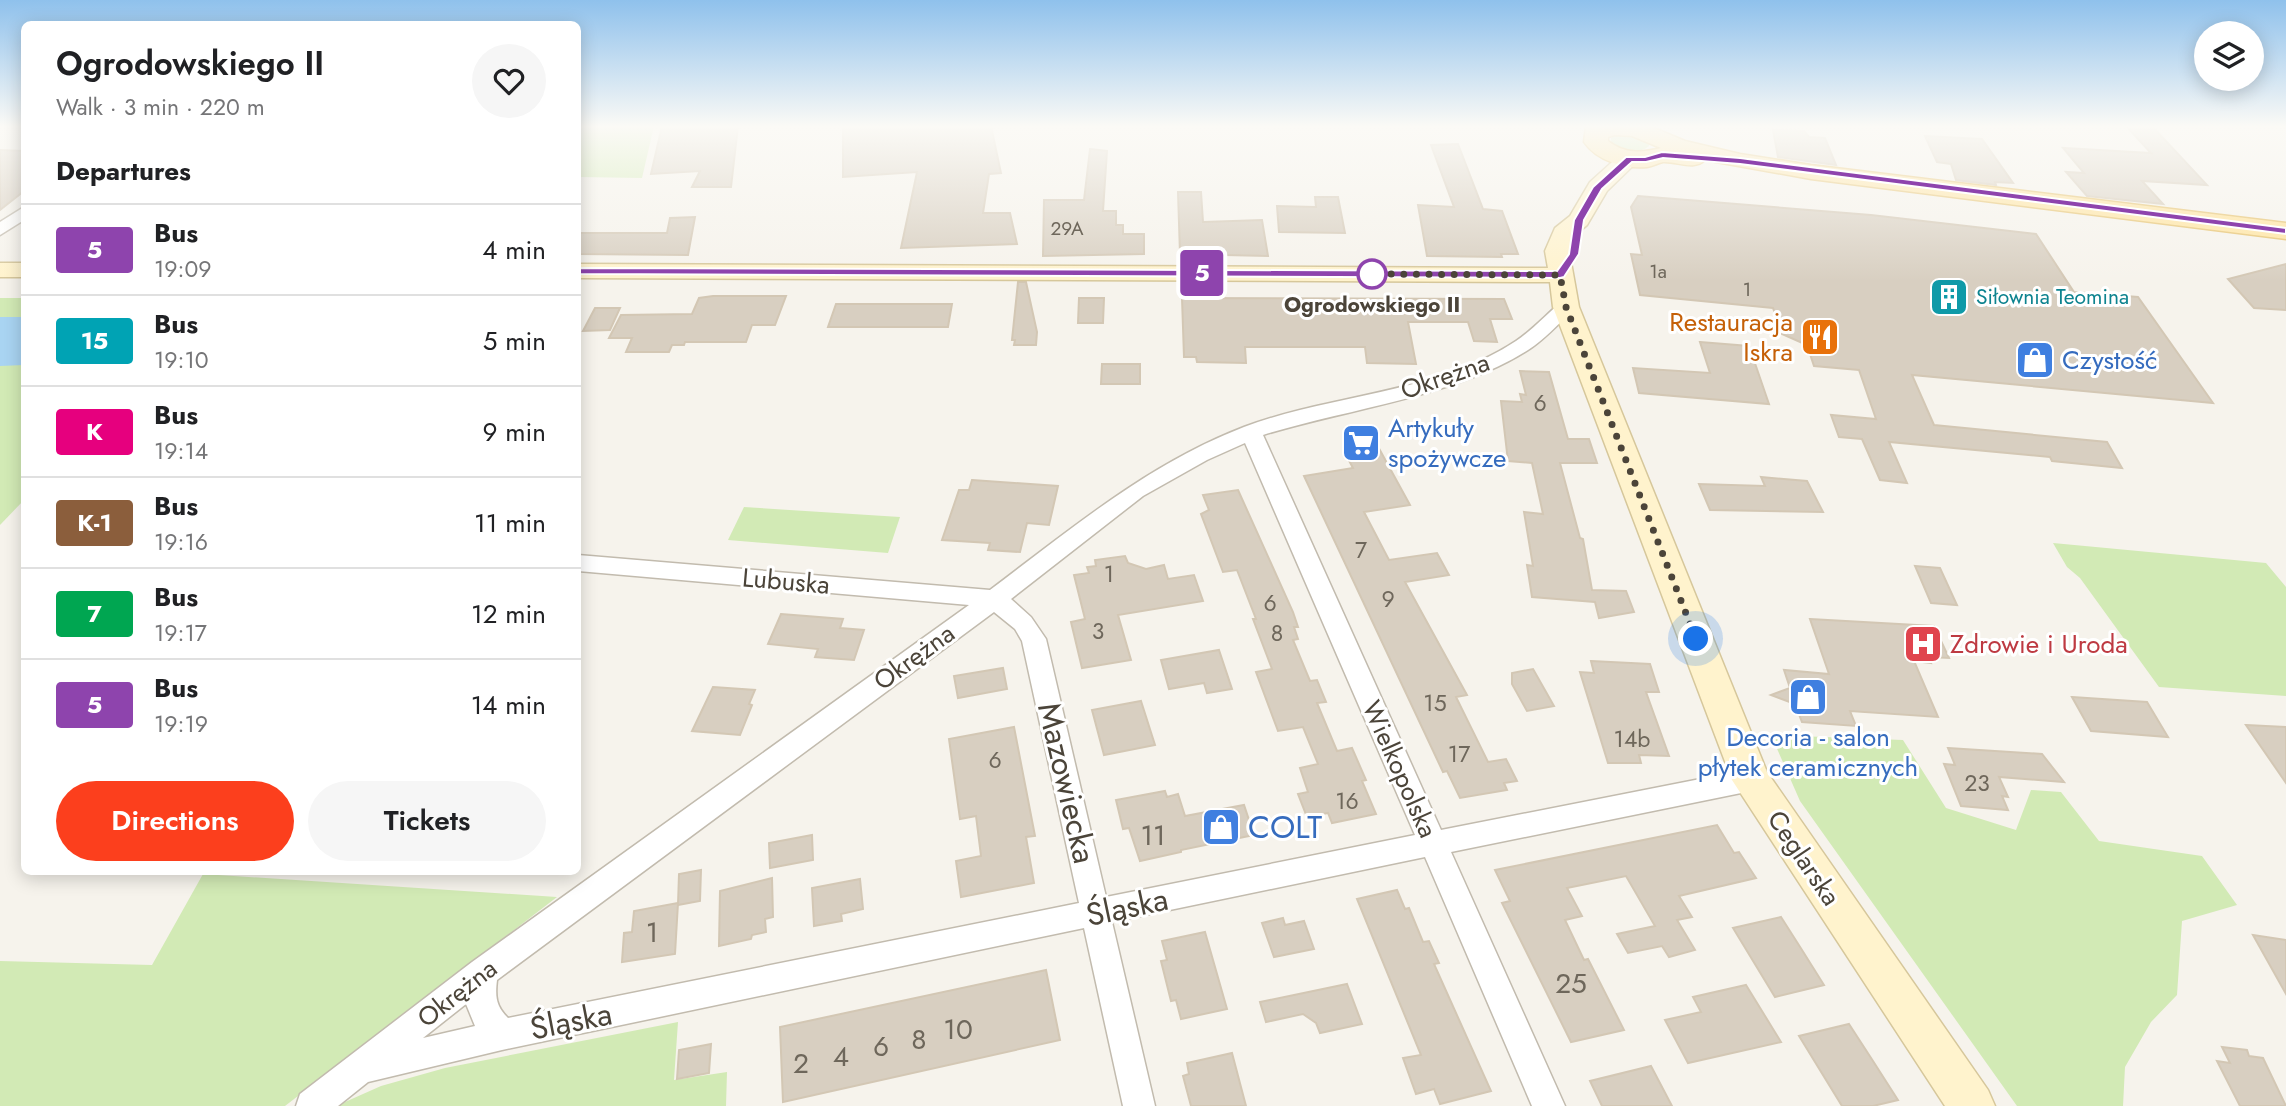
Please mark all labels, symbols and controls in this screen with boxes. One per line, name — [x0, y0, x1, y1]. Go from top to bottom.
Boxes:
map controls — [2194, 21, 2264, 91]
button: layers — [2194, 21, 2264, 91]
text: Ogrodowskiego II — [56, 40, 324, 87]
button: heart — [472, 44, 546, 118]
text: Walk · 3 min · 220 m — [56, 90, 265, 124]
text: Departures — [56, 152, 191, 190]
text: Bus — [154, 214, 198, 252]
house number: 29A — [1051, 215, 1084, 242]
text: 4 min — [482, 231, 546, 269]
text: 5 — [87, 232, 102, 267]
line badge: 5 — [1179, 250, 1225, 296]
text: 19:09 — [154, 252, 212, 286]
text: 5 — [1194, 255, 1210, 290]
house number: 1a — [1649, 258, 1667, 285]
marker: Ogrodowskiego II — [1357, 259, 1387, 289]
house number: 1 — [1743, 276, 1751, 303]
building icon: Siłownia Teomina — [1928, 276, 1970, 318]
place label: Siłownia Teomina — [1976, 282, 2129, 312]
place label: Ogrodowskiego II — [1284, 290, 1460, 320]
place label: Restauracja Iskra — [1669, 303, 1793, 371]
text: Bus — [154, 305, 198, 343]
restaurant icon: Restauracja Iskra — [1799, 316, 1841, 358]
text: 5 min — [483, 322, 546, 360]
text: 15 — [81, 323, 108, 358]
shop icon: Czystość — [2014, 339, 2056, 381]
place label: Czystość — [2062, 341, 2157, 379]
text: 19:10 — [154, 343, 209, 377]
street label: Okrężna — [1395, 343, 1495, 409]
house number: 6 — [1533, 386, 1547, 420]
text: Bus — [154, 396, 198, 434]
place label: Artykuły spożywcze — [1388, 409, 1506, 477]
text: 9 min — [483, 413, 546, 451]
text: K — [86, 414, 103, 449]
supermarket icon: Artykuły spożywcze — [1340, 422, 1382, 464]
text: 19:14 — [154, 434, 208, 468]
text: Bus — [154, 487, 198, 525]
text: 11 min — [474, 504, 546, 542]
text: K-1 — [77, 505, 112, 540]
text: 19:16 — [154, 525, 208, 559]
house number: 7 — [1355, 533, 1367, 567]
house number: 1 — [1104, 557, 1114, 591]
street label: Lubuska — [741, 558, 831, 604]
text: Bus — [154, 578, 198, 616]
house number: 9 — [1381, 582, 1395, 616]
house number: 6 — [1263, 586, 1277, 620]
text: 12 min — [471, 595, 546, 633]
text: 7 — [87, 596, 102, 631]
house number: 3 — [1092, 614, 1104, 648]
street label: Okrężna — [866, 615, 962, 699]
text: 19:17 — [154, 616, 207, 650]
house number: 8 — [1271, 616, 1283, 650]
your location — [1678, 621, 1713, 656]
hospital icon: Zdrowie i Uroda — [1902, 623, 1944, 665]
place label: Zdrowie i Uroda — [1950, 625, 2128, 663]
text: Bus — [154, 669, 198, 707]
shop icon: Decoria - salon płytek ceramicznych — [1787, 676, 1829, 718]
text: 14 min — [471, 686, 546, 724]
house number: 15 — [1423, 686, 1447, 720]
text: 5 — [87, 687, 102, 722]
street label: Wielkopolska — [1353, 694, 1447, 844]
street label: Mazowiecka — [1026, 698, 1108, 868]
text: 19:19 — [154, 707, 208, 741]
place label: Decoria - salon płytek ceramicznych — [1698, 718, 1918, 786]
house number: 14b — [1614, 722, 1650, 756]
house number: 17 — [1448, 737, 1470, 771]
house number: 6 — [988, 743, 1002, 777]
house number: 23 — [1964, 766, 1990, 800]
button: Directions — [56, 781, 294, 861]
button: Tickets — [308, 781, 546, 861]
house number: 16 — [1335, 784, 1359, 818]
street label: Ceglarska — [1758, 803, 1850, 913]
place label: COLT — [1248, 804, 1322, 850]
shop icon: COLT — [1200, 806, 1242, 848]
house number: 11 — [1140, 815, 1166, 856]
street label: Śląska — [1082, 876, 1172, 938]
house number: 1 — [646, 912, 658, 953]
street label: Okrężna — [409, 950, 505, 1036]
house number: 25 — [1555, 963, 1587, 1004]
street label: Śląska — [526, 991, 616, 1051]
house number: 10 — [943, 1009, 973, 1050]
house number: 8 — [911, 1019, 927, 1060]
house number: 6 — [873, 1026, 889, 1067]
house number: 4 — [833, 1036, 849, 1077]
house number: 2 — [793, 1043, 809, 1084]

